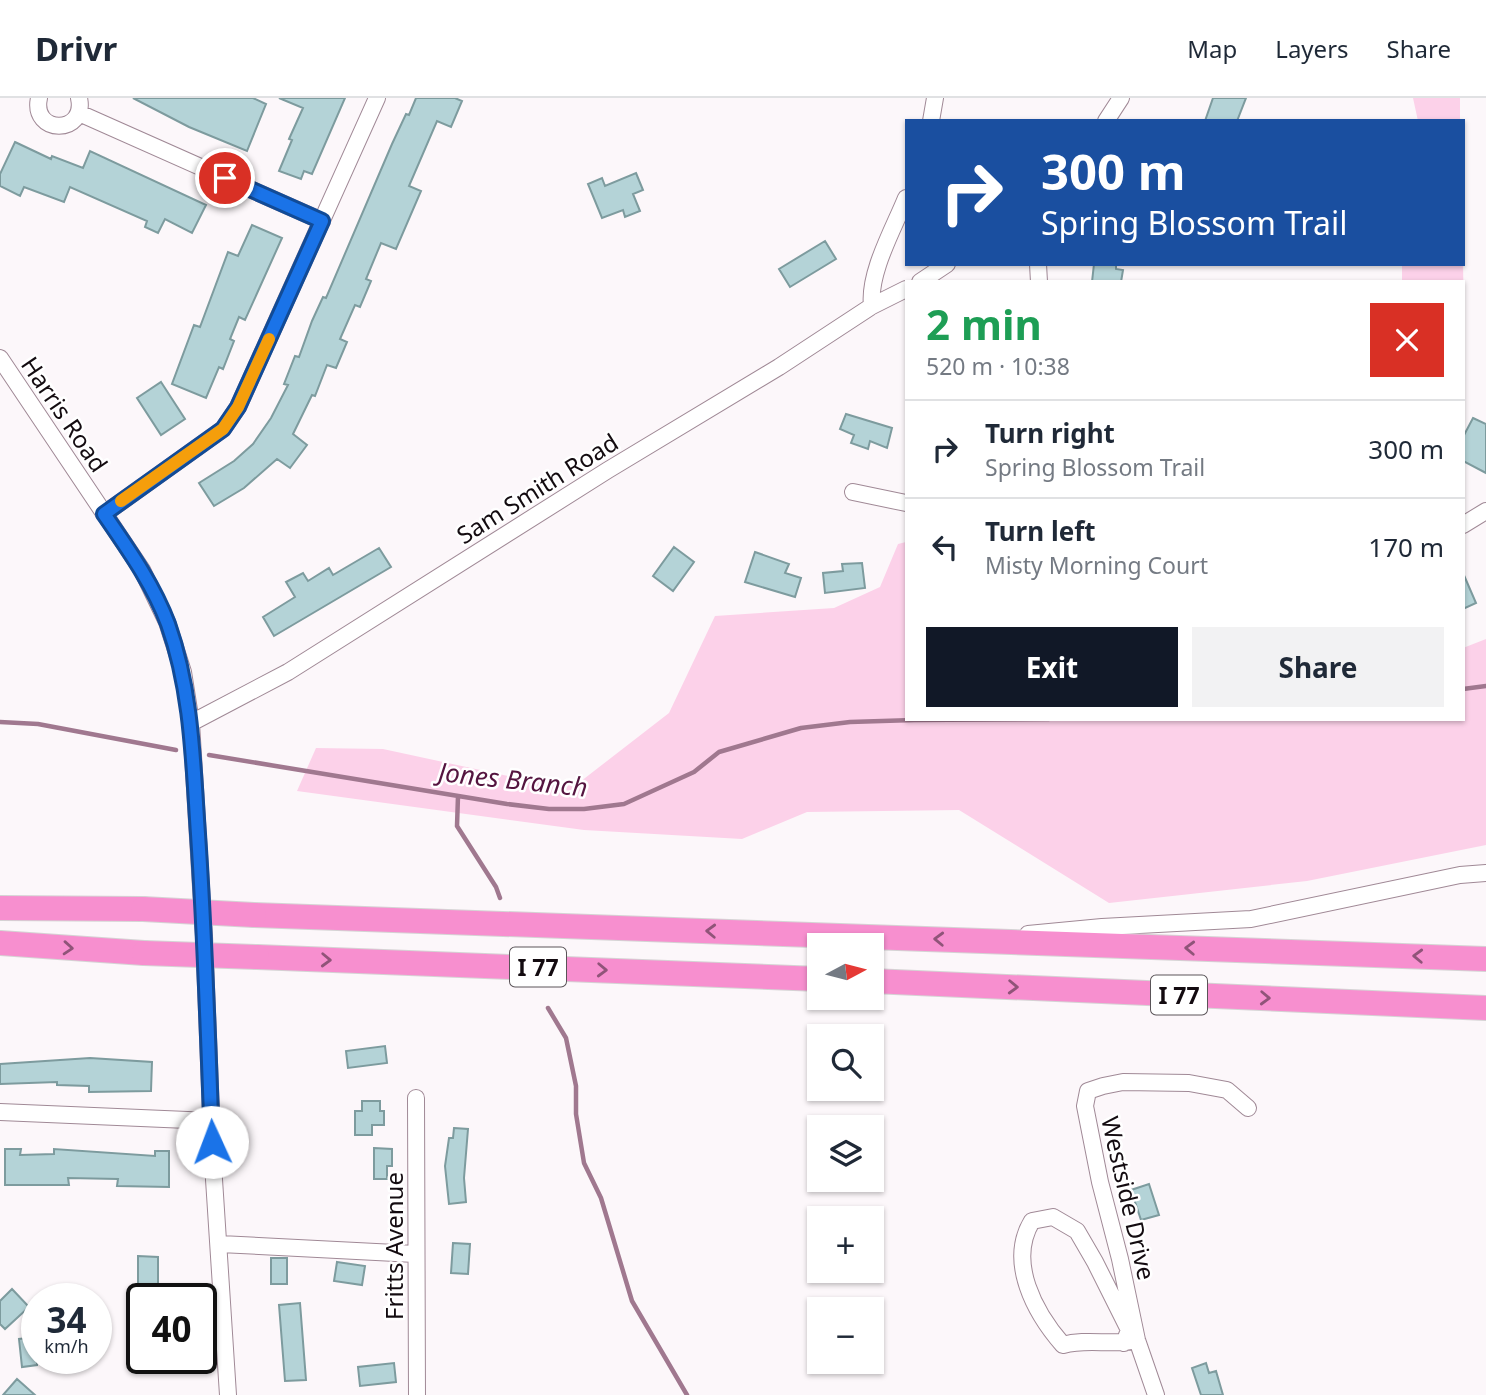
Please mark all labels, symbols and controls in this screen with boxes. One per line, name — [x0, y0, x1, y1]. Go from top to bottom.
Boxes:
text: Drivr — [35, 26, 117, 71]
text: Map — [1187, 32, 1237, 65]
text: Layers — [1275, 32, 1349, 65]
text: Share — [1387, 32, 1451, 65]
text: 300 m — [1041, 138, 1186, 204]
icon: right — [926, 147, 1017, 238]
pin — [195, 148, 255, 208]
icon: arrive — [206, 159, 244, 197]
text: Spring Blossom Trail — [1041, 201, 1347, 244]
text: 2 min — [926, 295, 1042, 352]
button: close — [1370, 303, 1444, 377]
street label: Harris Road — [14, 350, 116, 478]
text: 520 m · 10:38 — [926, 350, 1070, 382]
text: Turn right — [985, 415, 1115, 451]
street label: Sam Smith Road — [450, 425, 624, 551]
icon: right — [926, 430, 964, 468]
text: 300 m — [1368, 431, 1444, 467]
text: Spring Blossom Trail — [985, 451, 1205, 483]
text: Turn left — [985, 513, 1096, 549]
icon: left — [926, 528, 964, 566]
text: 170 m — [1368, 529, 1444, 565]
text: Misty Morning Court — [985, 549, 1208, 581]
button: Exit — [926, 627, 1178, 707]
button: Share — [1192, 627, 1444, 707]
water label: Jones Branch — [432, 753, 589, 805]
one-way arrow — [705, 924, 716, 939]
one-way arrow — [933, 932, 944, 947]
north arrow — [807, 933, 884, 1010]
map controls — [807, 933, 884, 1374]
one-way arrow — [63, 940, 74, 955]
one-way arrow — [1185, 941, 1196, 956]
road number: I 77 — [510, 947, 566, 986]
one-way arrow — [1412, 949, 1423, 964]
one-way arrow — [320, 952, 331, 967]
one-way arrow — [597, 962, 608, 977]
road number: I 77 — [1151, 975, 1207, 1014]
one-way arrow — [1008, 980, 1019, 995]
one-way arrow — [1260, 991, 1271, 1006]
button: search — [807, 1024, 884, 1101]
position arrow — [175, 1105, 249, 1179]
street label: Westside Drive — [1094, 1113, 1164, 1283]
button: layers — [807, 1115, 884, 1192]
street label: Fritts Avenue — [377, 1172, 410, 1320]
button: + — [807, 1206, 884, 1283]
speed limit sign: 40 — [126, 1283, 217, 1374]
text: 34 — [46, 1296, 87, 1343]
button: − — [807, 1297, 884, 1374]
text: km/h — [44, 1334, 89, 1358]

